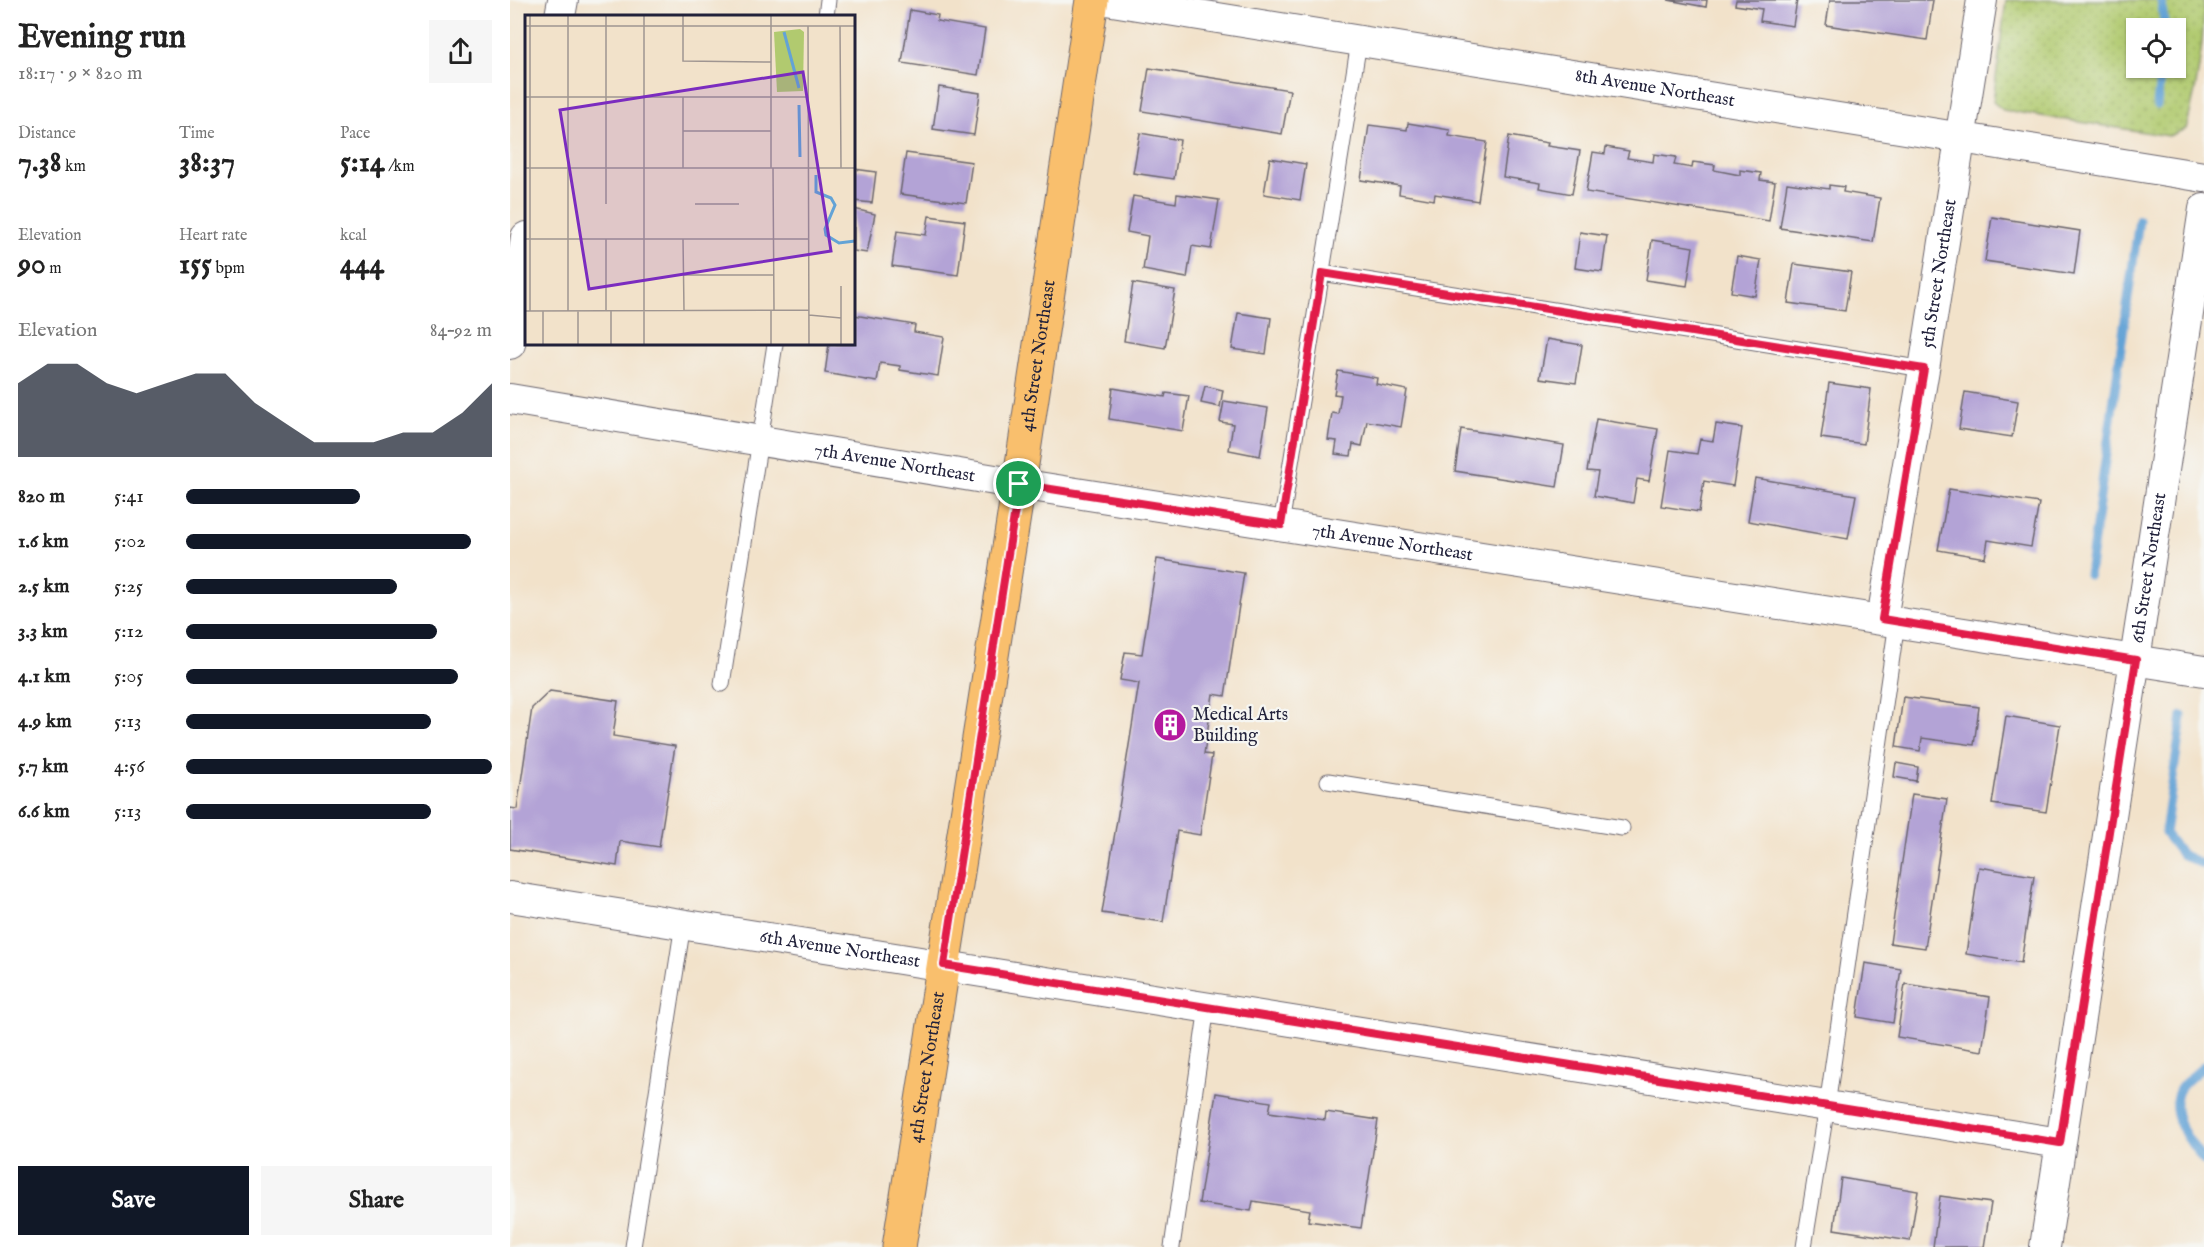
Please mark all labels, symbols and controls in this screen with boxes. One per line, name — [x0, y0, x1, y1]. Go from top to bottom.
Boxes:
inset map — [525, 15, 855, 345]
text: Evening run — [18, 17, 186, 59]
map controls — [2126, 18, 2186, 78]
button: locate — [2126, 18, 2186, 78]
button: share — [429, 20, 492, 83]
text: 18:17 · 9 × 820 m — [18, 61, 142, 86]
street label: 8th Avenue Northeast — [1573, 64, 1736, 113]
text: Distance — [18, 124, 76, 144]
text: Time — [179, 124, 215, 144]
text: Pace — [340, 124, 370, 144]
text: 7.38 — [18, 144, 61, 182]
text: 38:37 — [179, 144, 235, 182]
text: 5:14 — [340, 144, 385, 182]
text: km — [61, 157, 86, 177]
text: /km — [385, 157, 415, 177]
street label: 5th Street Northeast — [1916, 198, 1962, 350]
text: Elevation — [18, 226, 81, 246]
text: Heart rate — [179, 226, 247, 246]
text: kcal — [340, 226, 367, 246]
text: 90 — [18, 246, 46, 284]
text: 155 — [179, 246, 212, 284]
text: 444 — [340, 246, 384, 284]
text: m — [46, 259, 62, 279]
text: bpm — [212, 259, 245, 279]
street label: 4th Street Northeast — [1016, 279, 1061, 433]
text: Elevation — [18, 318, 97, 343]
text: 84–92 m — [430, 318, 492, 343]
street label: 7th Avenue Northeast — [813, 438, 977, 488]
pin — [993, 458, 1044, 509]
icon: arrive — [1002, 467, 1035, 500]
text: 820 m — [18, 484, 65, 509]
text: 5:41 — [114, 484, 144, 509]
street label: 6th Street Northeast — [2126, 491, 2172, 645]
street label: 7th Avenue Northeast — [1310, 519, 1475, 567]
text: 1.6 km — [18, 529, 69, 554]
text: 5:02 — [114, 529, 146, 554]
text: 2.5 km — [18, 574, 69, 599]
text: 5:25 — [114, 574, 143, 599]
text: 3.3 km — [18, 619, 68, 644]
text: 5:12 — [114, 619, 143, 644]
text: 4.1 km — [18, 664, 71, 689]
text: 5:05 — [114, 664, 144, 689]
place label: Medical Arts Building — [1193, 704, 1288, 748]
building icon: Medical Arts Building — [1152, 707, 1188, 743]
text: 4.9 km — [18, 709, 72, 734]
text: 5:13 — [114, 709, 141, 734]
text: 5.7 km — [18, 754, 68, 779]
text: 4:56 — [114, 754, 145, 779]
text: 6.6 km — [18, 799, 70, 824]
text: 5:13 — [114, 799, 141, 824]
street label: 6th Avenue Northeast — [758, 925, 922, 973]
street label: 4th Street Northeast — [904, 990, 951, 1145]
button: Save — [18, 1166, 249, 1235]
button: Share — [261, 1166, 492, 1235]

